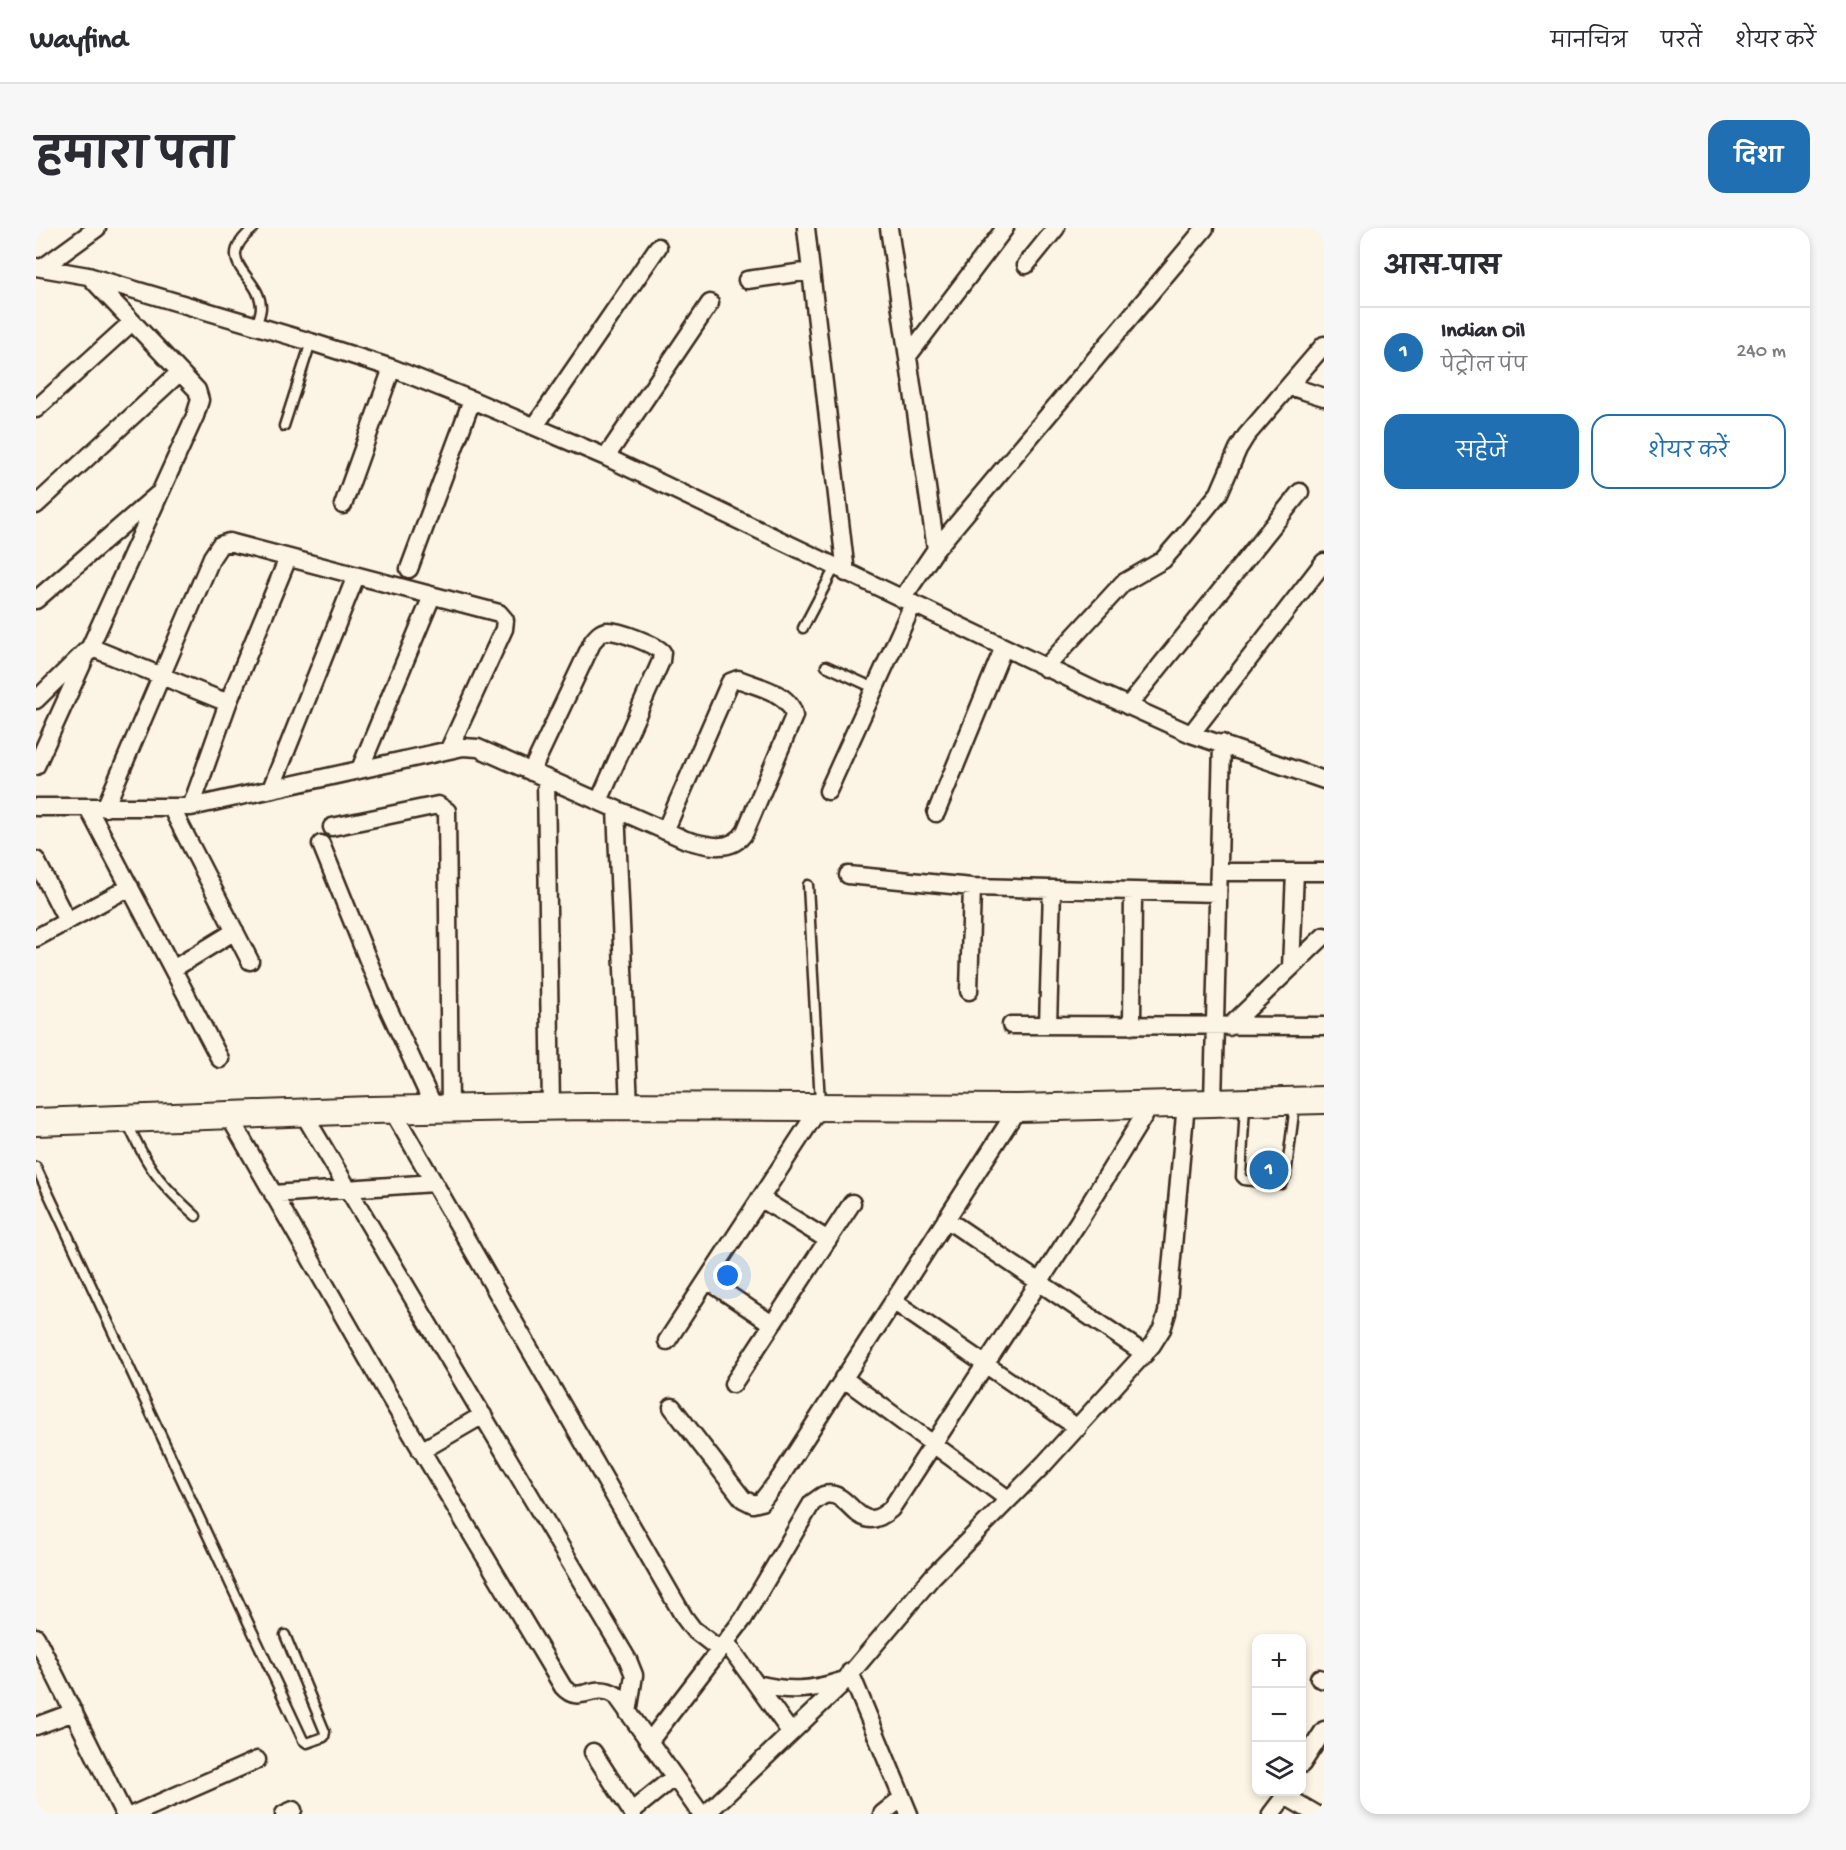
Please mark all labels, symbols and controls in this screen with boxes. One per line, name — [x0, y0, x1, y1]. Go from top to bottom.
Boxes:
text: Wayfind — [30, 25, 127, 58]
text: मानचित्र — [1550, 31, 1627, 56]
text: परतें — [1660, 31, 1702, 56]
text: शेयर करें — [1735, 31, 1816, 56]
button: दिशा — [1708, 120, 1810, 193]
text: हमारा पता — [36, 135, 233, 184]
text: आस-पास — [1384, 254, 1501, 285]
text: Indian Oil — [1441, 319, 1525, 345]
text: 1 — [1399, 341, 1408, 364]
text: 240 m — [1736, 341, 1786, 364]
text: पेट्रोल पंप — [1441, 356, 1527, 379]
button: सहेजें — [1384, 414, 1579, 489]
button: शेयर करें — [1591, 414, 1786, 489]
pin: 1 — [1250, 1148, 1288, 1192]
your location — [713, 1261, 742, 1290]
map controls — [1252, 1634, 1306, 1796]
button: + — [1252, 1634, 1306, 1688]
button: − — [1252, 1688, 1306, 1742]
button: layers — [1252, 1742, 1306, 1796]

